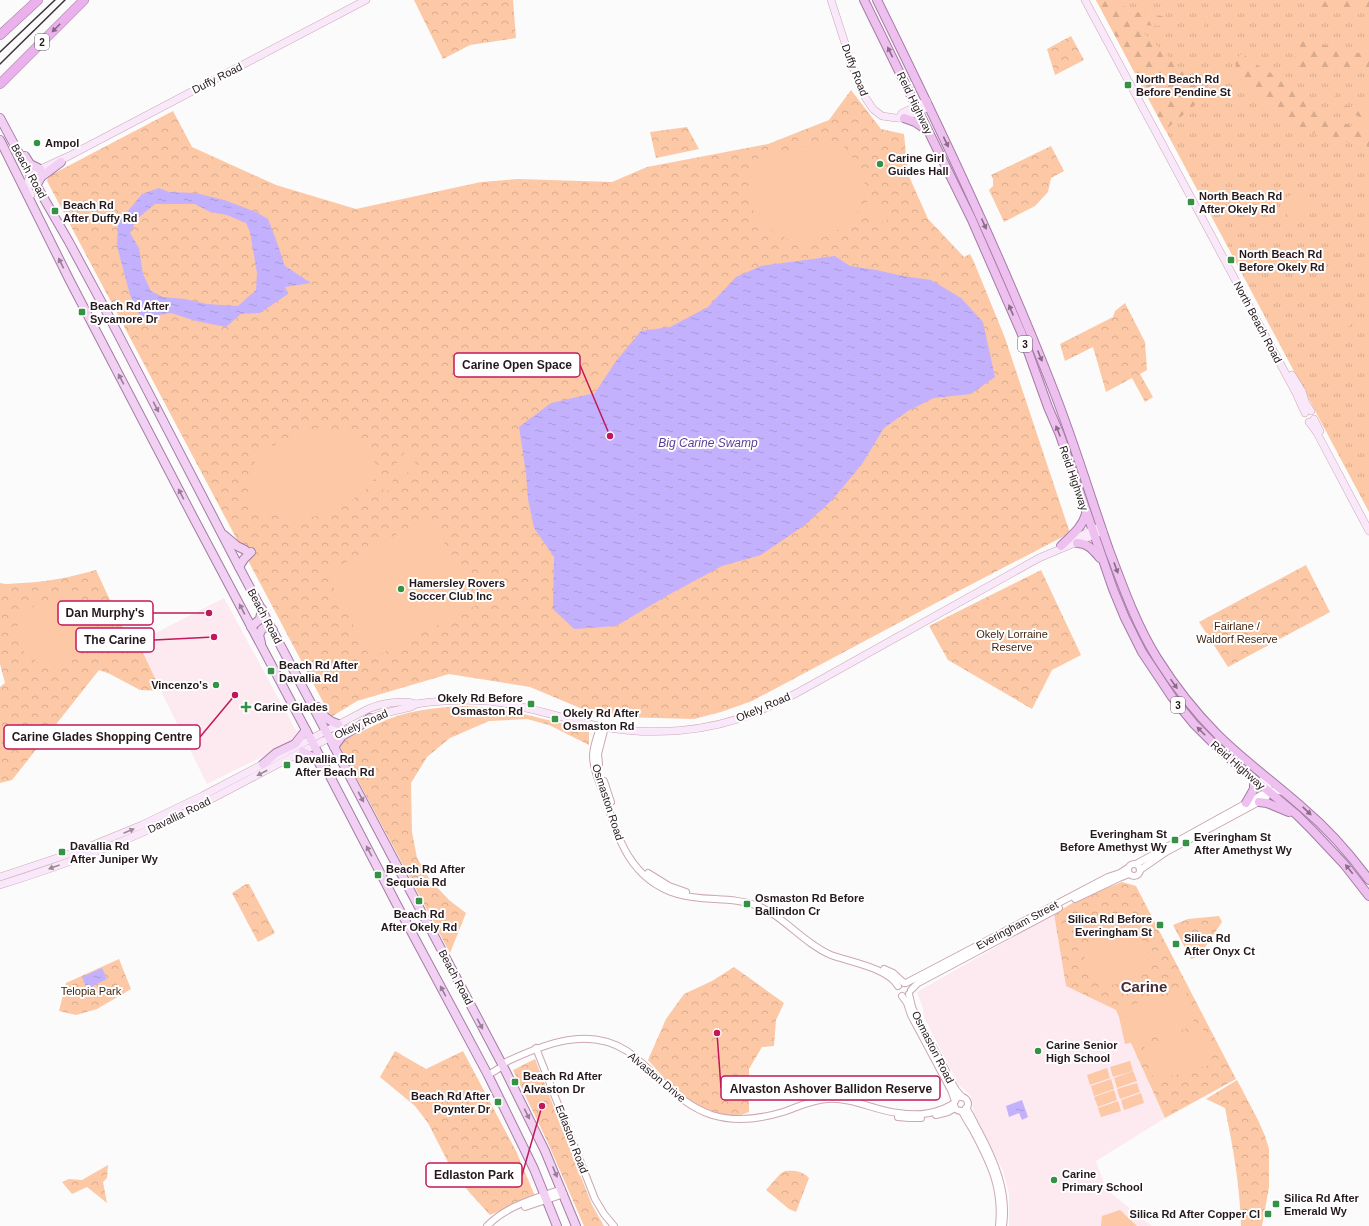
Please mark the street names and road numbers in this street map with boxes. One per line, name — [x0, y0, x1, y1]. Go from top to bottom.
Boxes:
road number: 2 — [35, 34, 49, 50]
street label: Duffy Road — [840, 42, 870, 98]
street label: Duffy Road — [190, 60, 244, 96]
street label: Reid Highway — [895, 70, 935, 137]
street label: Beach Road — [9, 142, 49, 200]
street label: North Beach Road — [1231, 279, 1285, 365]
road number: 3 — [1018, 336, 1032, 352]
street label: Reid Highway — [1057, 444, 1091, 513]
street label: Beach Road — [245, 586, 285, 646]
street label: Okely Road — [734, 690, 792, 724]
road number: 3 — [1171, 697, 1185, 713]
street label: Okely Road — [332, 707, 390, 741]
street label: Reid Highway — [1208, 738, 1268, 792]
street label: Osmaston Road — [590, 762, 626, 842]
street label: Davallia Road — [146, 795, 212, 835]
street label: Everingham Street — [974, 898, 1060, 952]
street label: Beach Road — [436, 947, 476, 1007]
street label: Osmaston Road — [910, 1009, 956, 1085]
street label: Alvaston Drive — [626, 1050, 688, 1104]
street label: Edlaston Road — [553, 1103, 591, 1175]

